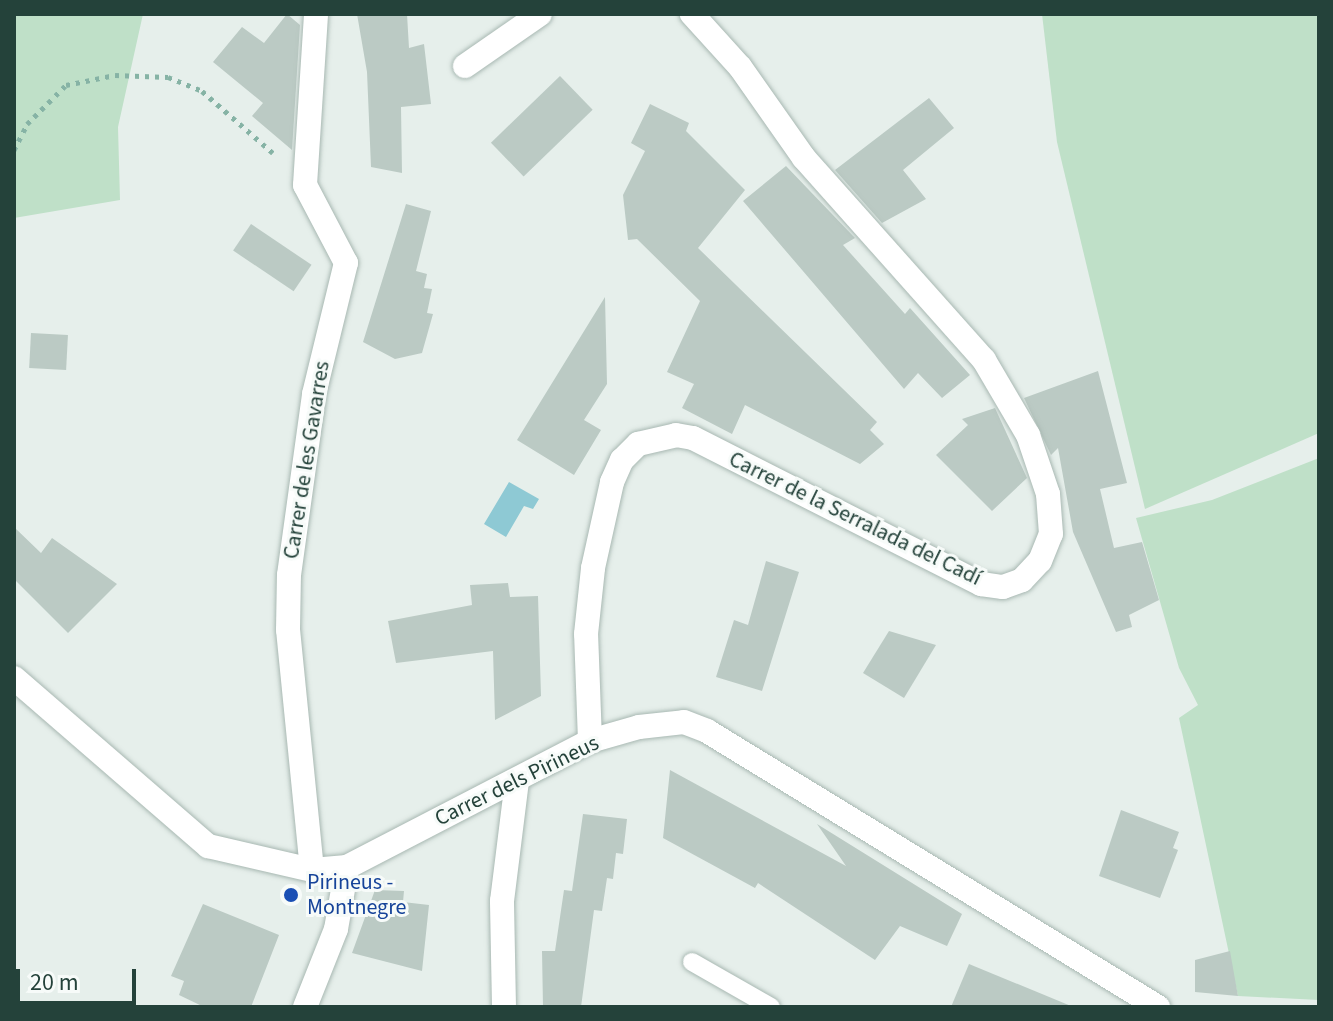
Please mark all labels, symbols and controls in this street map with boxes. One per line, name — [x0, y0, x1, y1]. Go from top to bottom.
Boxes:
street label: Carrer de les Gavarres — [278, 359, 336, 561]
street label: Carrer de la Serralada del Cadí — [724, 446, 986, 592]
street label: Carrer dels Pirineus — [431, 730, 603, 832]
place label: Pirineus - Montnegre — [307, 869, 407, 920]
marker: Pirineus - Montnegre — [282, 886, 300, 904]
scale bar — [20, 953, 140, 1003]
text: 20 m — [30, 965, 79, 1000]

